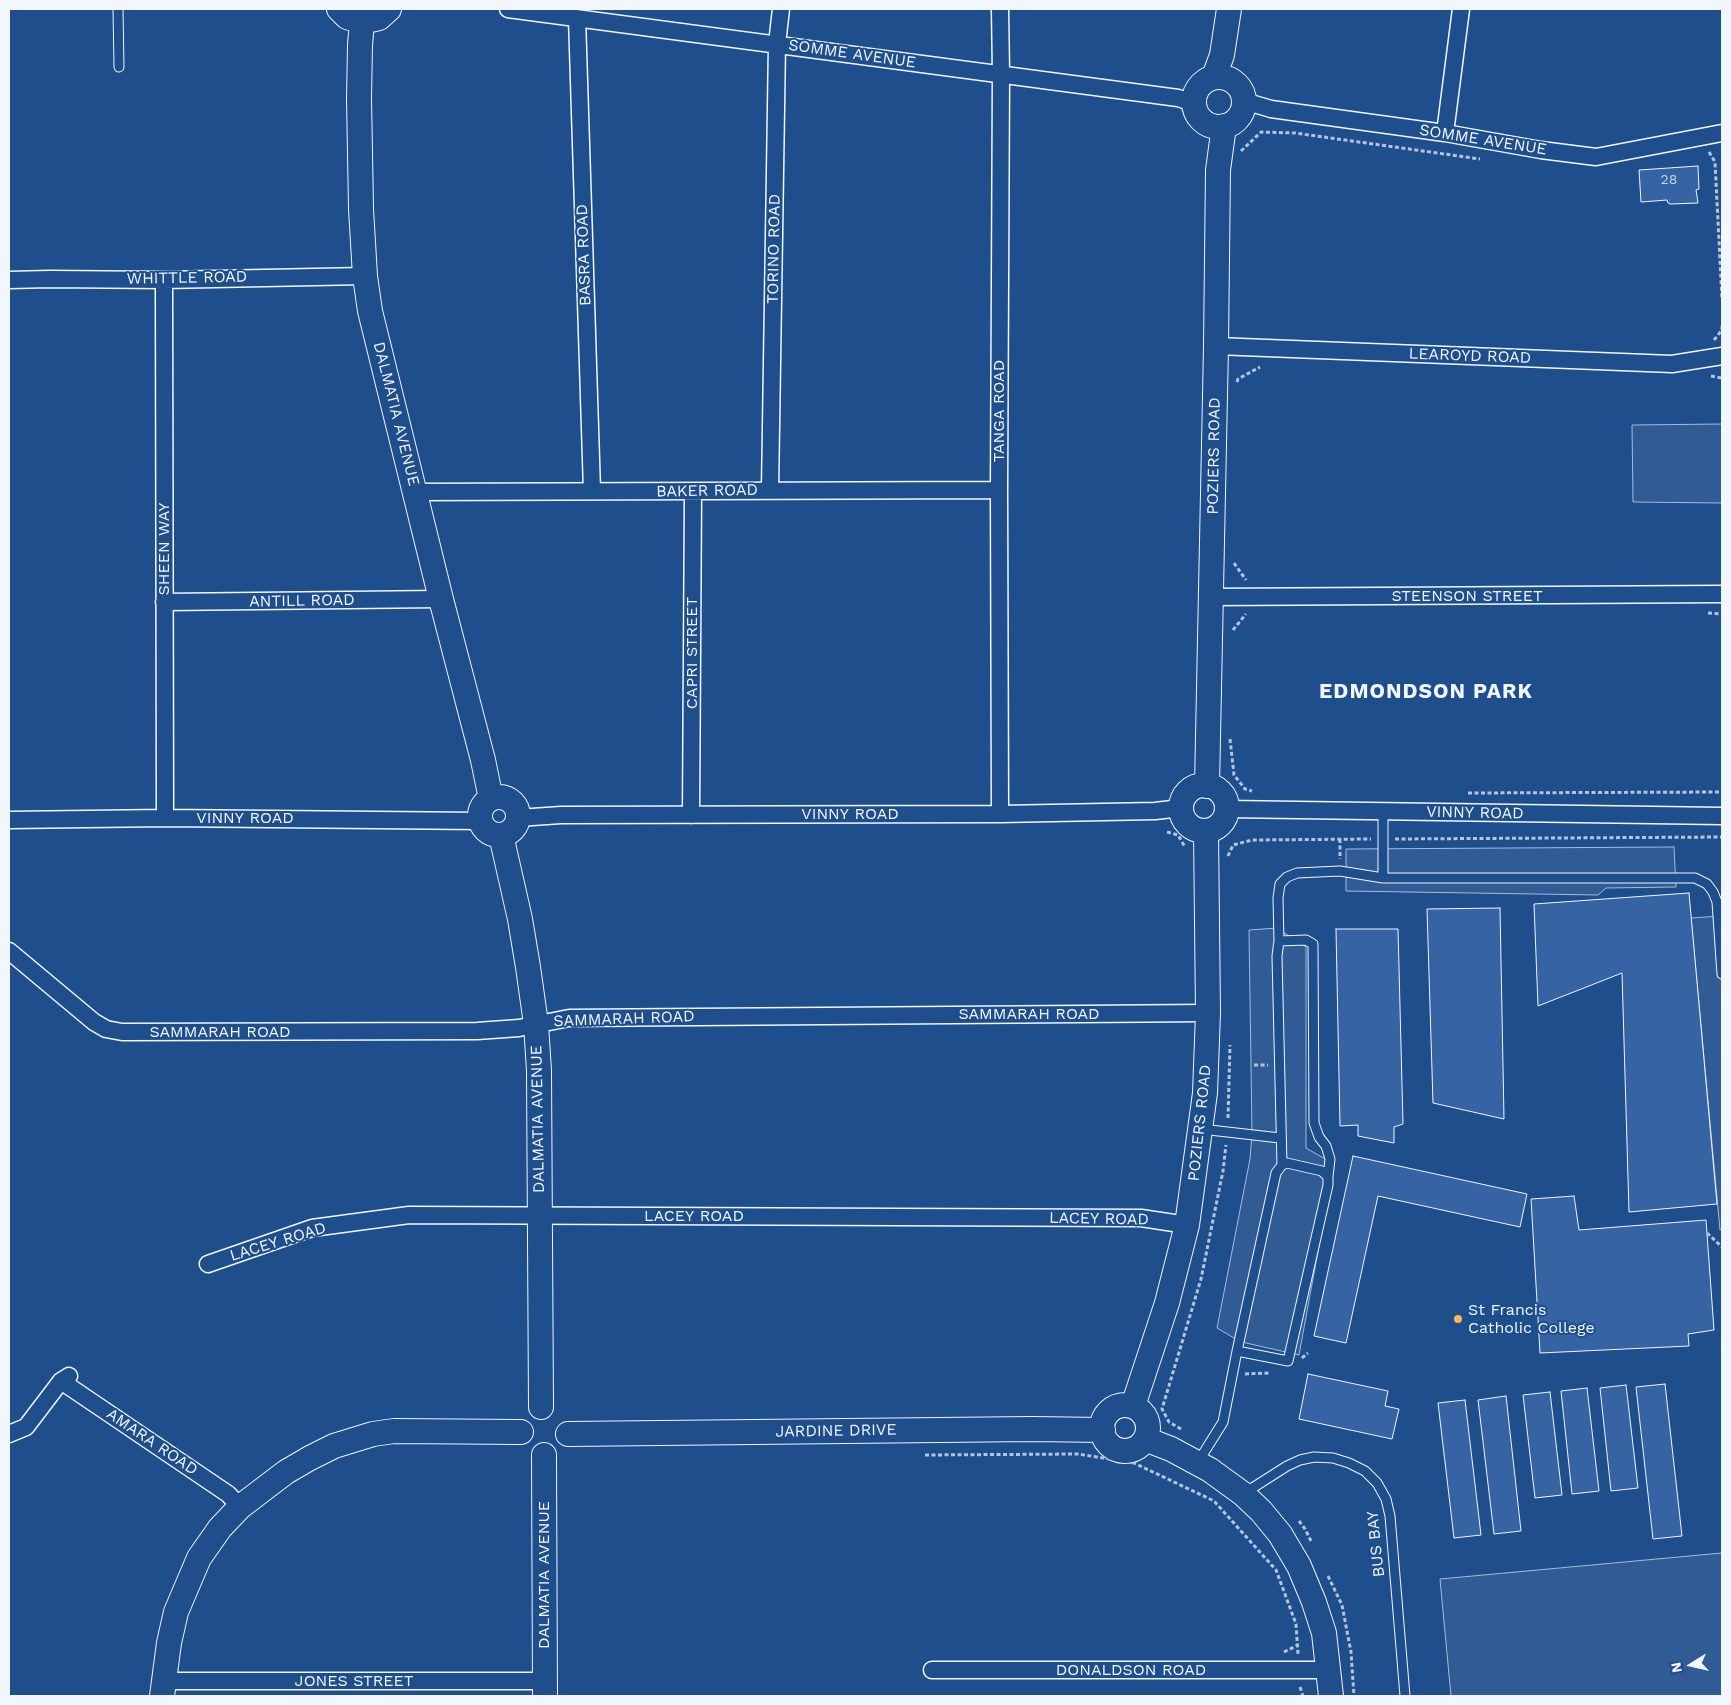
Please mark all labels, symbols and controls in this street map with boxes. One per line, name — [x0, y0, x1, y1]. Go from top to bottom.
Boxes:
street label: SOMME AVENUE — [787, 36, 917, 72]
street label: SOMME AVENUE — [1418, 120, 1548, 160]
house number: 28 — [1661, 172, 1677, 188]
street label: TORINO ROAD — [763, 194, 785, 304]
street label: BASRA ROAD — [573, 204, 595, 306]
street label: WHITTLE ROAD — [127, 267, 247, 289]
street label: DALMATIA AVENUE — [369, 340, 423, 488]
street label: LEAROYD ROAD — [1408, 344, 1532, 368]
street label: TANGA ROAD — [989, 360, 1009, 462]
street label: POZIERS ROAD — [1203, 397, 1225, 515]
street label: BAKER ROAD — [656, 481, 758, 501]
street label: SHEEN WAY — [154, 502, 174, 596]
street label: STEENSON STREET — [1391, 586, 1543, 606]
street label: ANTILL ROAD — [249, 590, 355, 612]
street label: CAPRI STREET — [682, 597, 702, 709]
district label: EDMONDSON PARK — [1317, 679, 1535, 705]
street label: VINNY ROAD — [1426, 803, 1524, 823]
street label: VINNY ROAD — [801, 804, 899, 824]
street label: VINNY ROAD — [196, 808, 294, 828]
street label: SAMMARAH ROAD — [958, 1004, 1100, 1024]
street label: SAMMARAH ROAD — [553, 1007, 695, 1031]
street label: SAMMARAH ROAD — [149, 1022, 291, 1042]
street label: DALMATIA AVENUE — [527, 1045, 549, 1193]
street label: POZIERS ROAD — [1184, 1064, 1216, 1182]
street label: LACEY ROAD — [644, 1206, 744, 1226]
street label: LACEY ROAD — [1049, 1209, 1149, 1229]
street label: LACEY ROAD — [227, 1218, 329, 1266]
place label: St Francis Catholic College — [1468, 1300, 1595, 1338]
marker: St Francis Catholic College — [1452, 1313, 1464, 1325]
street label: AMARA ROAD — [103, 1404, 201, 1480]
street label: JARDINE DRIVE — [775, 1420, 897, 1442]
street label: DALMATIA AVENUE — [534, 1501, 554, 1649]
street label: BUS BAY — [1363, 1510, 1389, 1578]
north arrow — [1666, 1640, 1716, 1690]
street label: DONALDSON ROAD — [1056, 1660, 1206, 1680]
text: N — [1667, 1661, 1685, 1674]
street label: JONES STREET — [295, 1671, 413, 1691]

